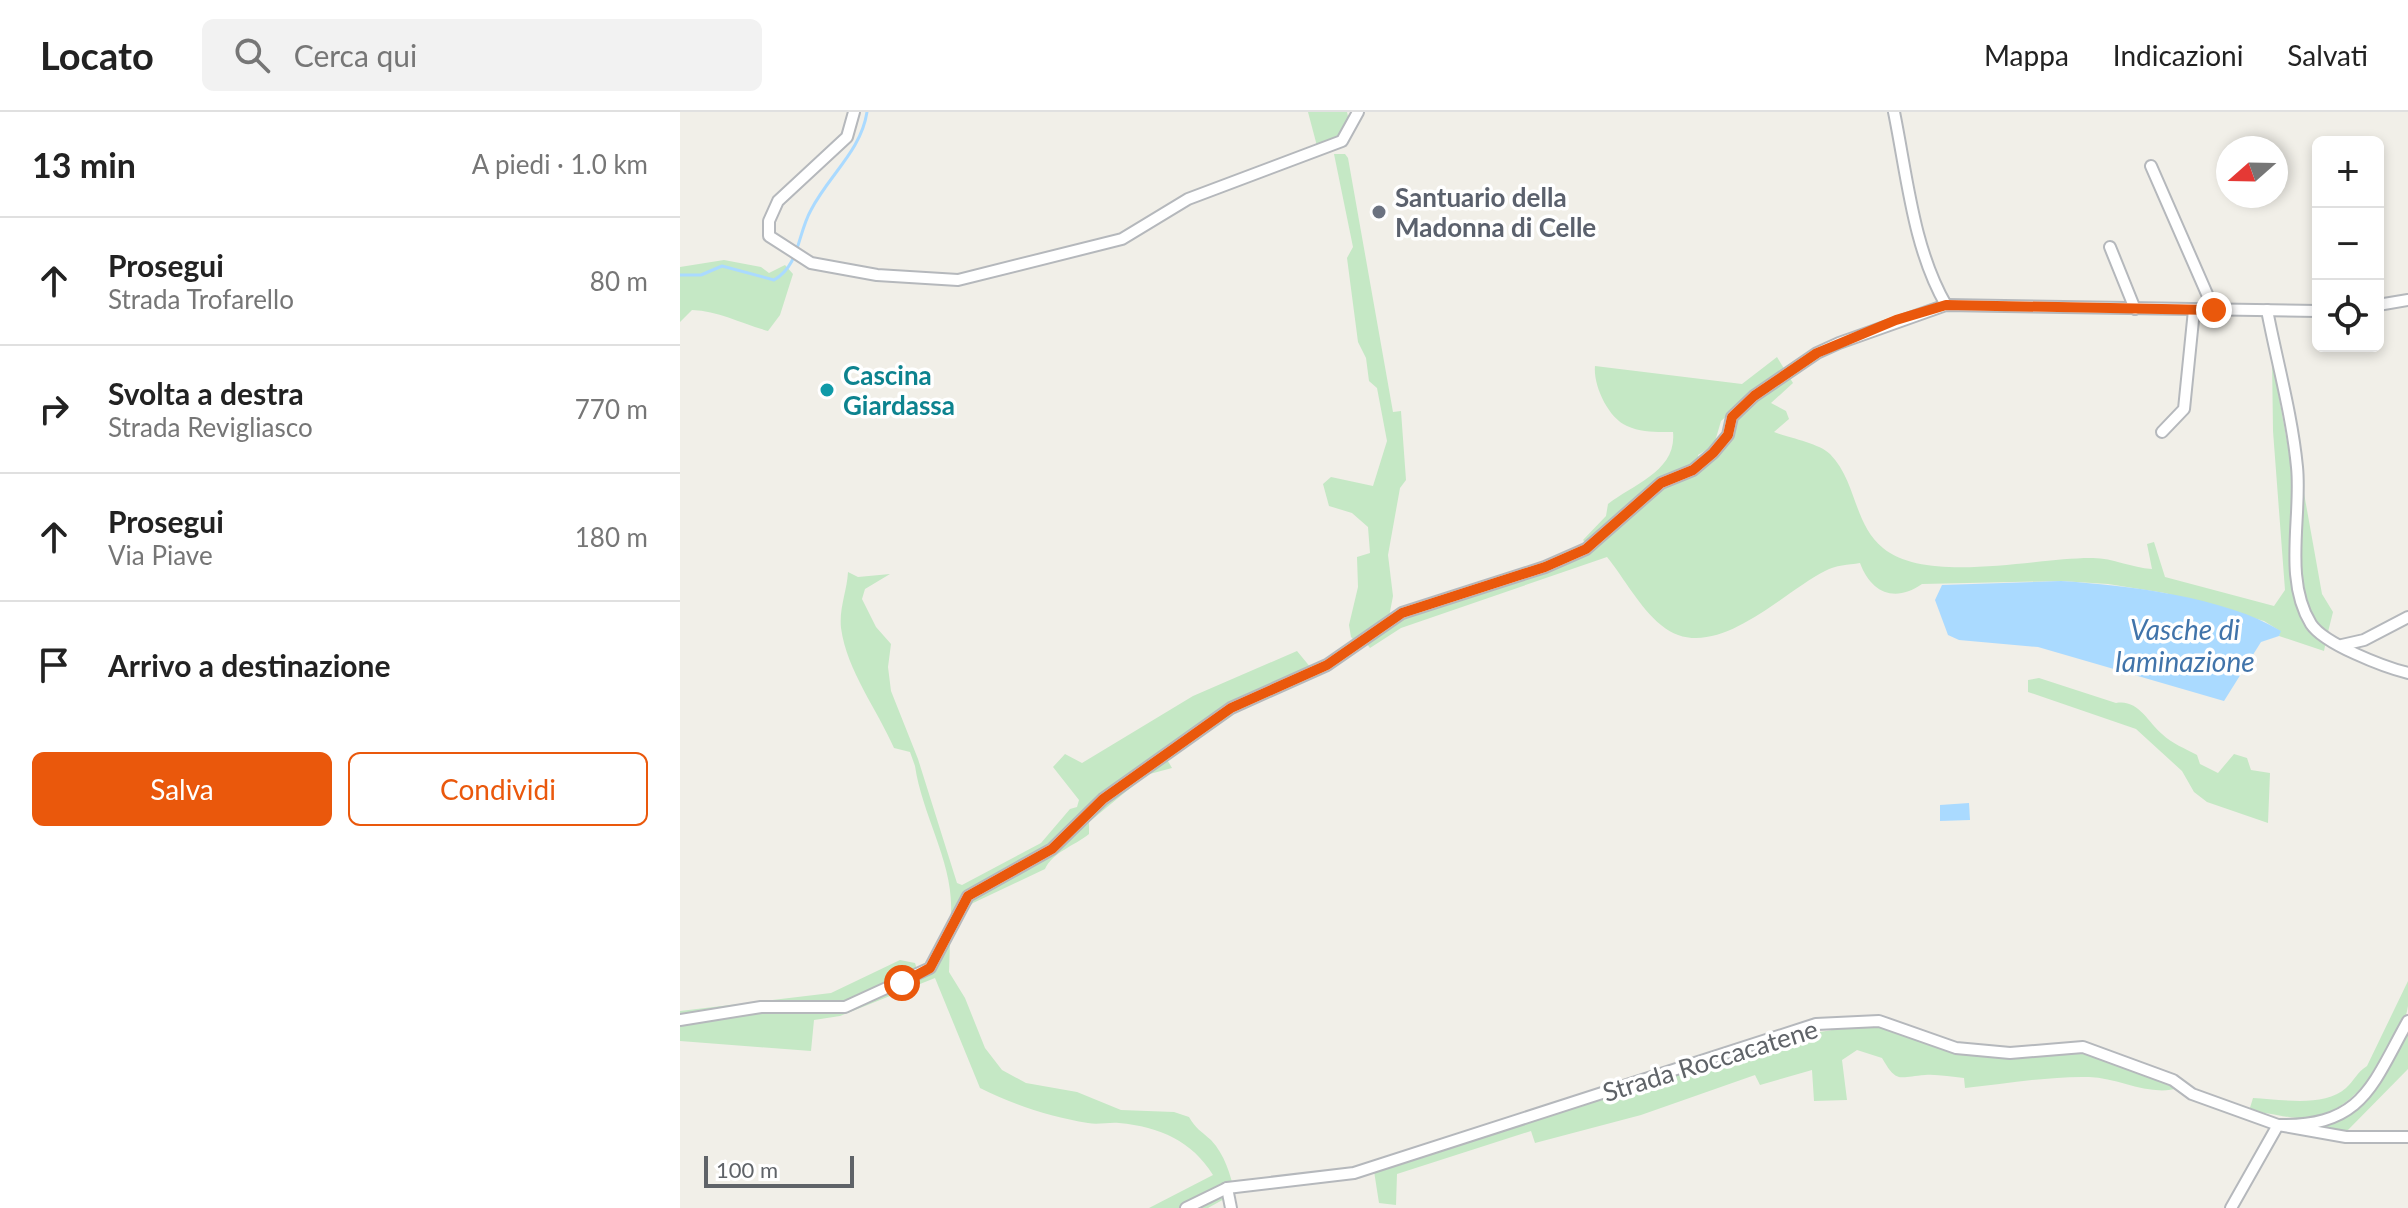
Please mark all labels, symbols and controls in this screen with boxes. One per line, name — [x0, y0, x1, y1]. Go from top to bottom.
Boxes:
search box — [202, 19, 762, 91]
text: Locato — [40, 32, 154, 78]
icon: search — [230, 33, 274, 77]
text: Cerca qui — [294, 37, 417, 73]
text: Mappa — [1984, 38, 2069, 72]
text: Indicazioni — [2113, 38, 2243, 72]
text: Salvati — [2287, 38, 2368, 72]
north arrow — [2216, 136, 2288, 208]
map controls — [2312, 136, 2384, 352]
button: + — [2312, 136, 2384, 208]
text: 13 min — [32, 144, 136, 185]
text: A piedi · 1.0 km — [472, 148, 648, 180]
place label: Santuario della Madonna di Celle — [1395, 181, 1596, 243]
marker: Santuario della Madonna di Celle — [1370, 203, 1388, 221]
button: − — [2312, 208, 2384, 280]
text: Prosegui — [108, 247, 224, 283]
icon: ahead — [32, 259, 76, 303]
text: 80 m — [590, 265, 648, 297]
button: locate — [2312, 280, 2384, 352]
text: Strada Trofarello — [108, 283, 294, 315]
route end — [2196, 292, 2232, 328]
place label: Cascina Giardassa — [843, 359, 955, 421]
text: Svolta a destra — [108, 375, 304, 411]
marker: Cascina Giardassa — [818, 381, 836, 399]
icon: right — [32, 387, 76, 431]
text: 770 m — [575, 393, 648, 425]
text: Strada Revigliasco — [108, 411, 313, 443]
text: Prosegui — [108, 503, 224, 539]
icon: ahead — [32, 515, 76, 559]
text: 180 m — [575, 521, 648, 553]
text: Via Piave — [108, 539, 213, 571]
water label: Vasche di laminazione — [2115, 612, 2255, 678]
icon: arrive — [32, 643, 76, 687]
text: Arrivo a destinazione — [108, 647, 390, 683]
button: Salva — [32, 752, 332, 826]
button: Condividi — [348, 752, 648, 826]
route start — [884, 965, 920, 1001]
street label: Strada Roccacatene — [1599, 1012, 1821, 1108]
scale bar — [704, 1152, 854, 1188]
text: 100 m — [716, 1156, 778, 1183]

